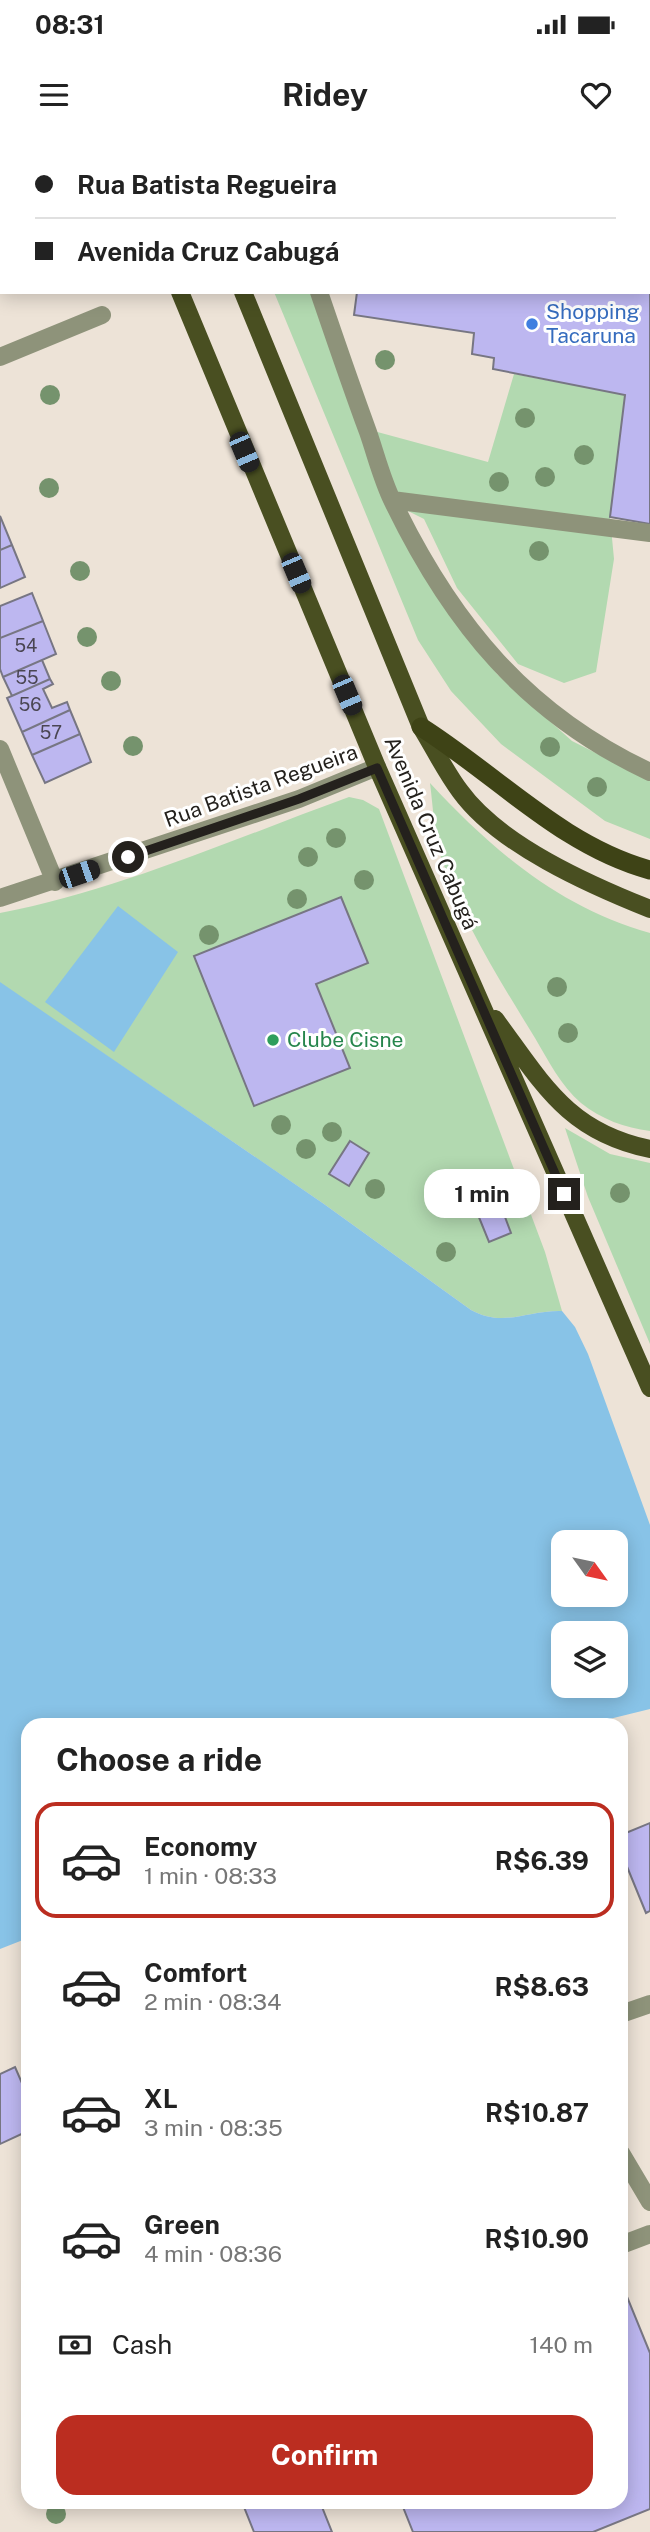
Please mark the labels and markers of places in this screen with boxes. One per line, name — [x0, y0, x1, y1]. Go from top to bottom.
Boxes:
place label: Shopping Tacaruna — [546, 299, 640, 348]
marker: Shopping Tacaruna — [524, 316, 540, 332]
place label: Clube Cisne — [287, 1027, 404, 1052]
marker: Clube Cisne — [265, 1032, 281, 1048]

